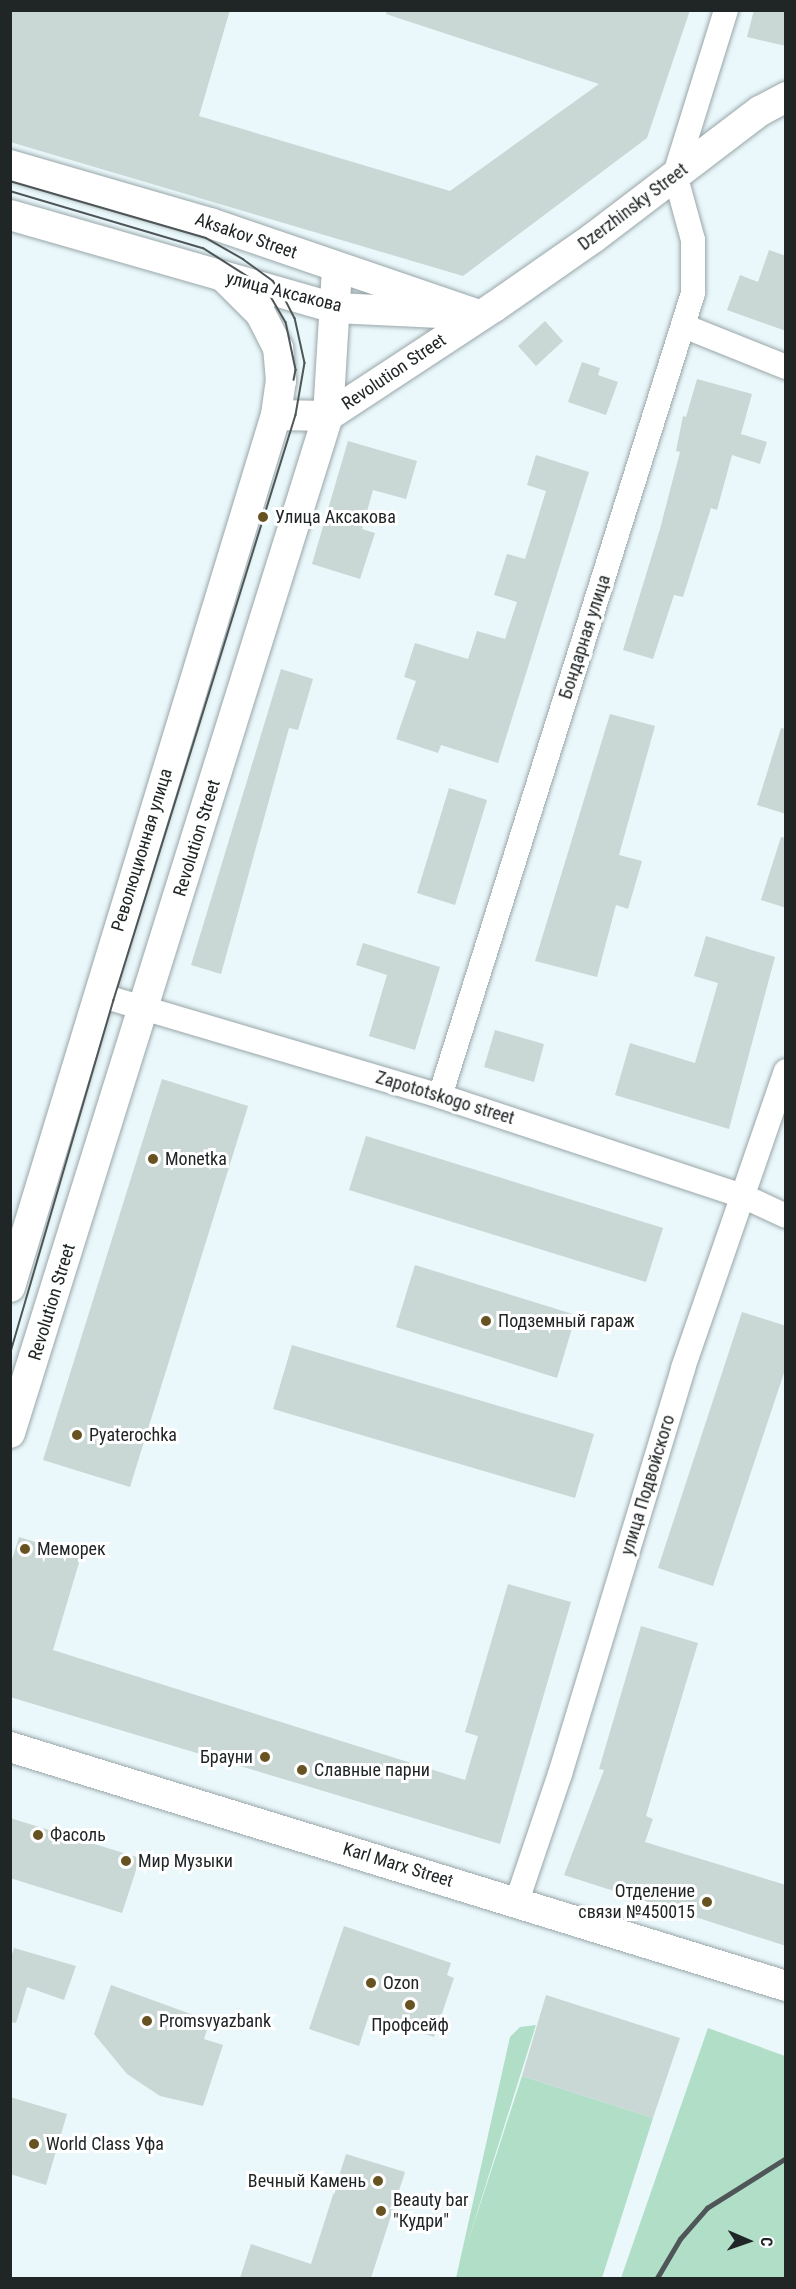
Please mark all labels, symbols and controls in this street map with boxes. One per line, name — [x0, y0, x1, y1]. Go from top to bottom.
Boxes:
street label: Dzerzhinsky Street — [574, 159, 692, 255]
street label: Aksakov Street — [192, 208, 300, 264]
street label: улица Аксакова — [224, 267, 344, 317]
street label: Revolution Street — [338, 329, 450, 415]
place label: Улица Аксакова — [275, 506, 396, 528]
marker: Улица Аксакова — [256, 510, 270, 524]
street label: Бондарная улица — [555, 572, 615, 702]
street label: Революционная улица — [107, 766, 177, 934]
street label: Revolution Street — [169, 777, 225, 899]
street label: Zapototskogo street — [373, 1067, 517, 1129]
place label: Monetka — [165, 1148, 227, 1170]
marker: Monetka — [146, 1152, 160, 1166]
street label: Revolution Street — [24, 1241, 80, 1363]
place label: Подземный гараж — [498, 1310, 635, 1332]
marker: Подземный гараж — [479, 1314, 493, 1328]
street label: улица Подвойского — [616, 1412, 680, 1558]
place label: Pyaterochka — [89, 1424, 177, 1446]
marker: Pyaterochka — [70, 1428, 84, 1442]
place label: Меморек — [37, 1538, 106, 1560]
marker: Меморек — [18, 1542, 32, 1556]
place label: Брауни — [200, 1746, 253, 1768]
marker: Брауни — [258, 1750, 272, 1764]
place label: Славные парни — [314, 1759, 430, 1781]
marker: Славные парни — [295, 1763, 309, 1777]
place label: Фасоль — [50, 1824, 106, 1846]
marker: Фасоль — [31, 1828, 45, 1842]
street label: Karl Marx Street — [340, 1838, 456, 1892]
place label: Мир Музыки — [138, 1850, 233, 1872]
marker: Мир Музыки — [119, 1854, 133, 1868]
place label: Отделение связи №450015 — [578, 1881, 695, 1924]
marker: Отделение связи №450015 — [700, 1895, 714, 1909]
place label: Ozon — [383, 1972, 419, 1994]
marker: Ozon — [364, 1976, 378, 1990]
marker: Профсейф — [403, 1998, 417, 2012]
place label: Promsvyazbank — [159, 2010, 271, 2032]
marker: Promsvyazbank — [140, 2014, 154, 2028]
place label: Профсейф — [371, 2014, 449, 2036]
place label: World Class Уфа — [46, 2133, 164, 2155]
marker: World Class Уфа — [27, 2137, 41, 2151]
place label: Вечный Камень — [248, 2170, 366, 2192]
marker: Вечный Камень — [371, 2174, 385, 2188]
place label: Beauty bar "Кудри" — [393, 2190, 469, 2232]
marker: Beauty bar "Кудри" — [374, 2204, 388, 2218]
north arrow — [718, 2211, 778, 2271]
text: С — [757, 2237, 776, 2247]

